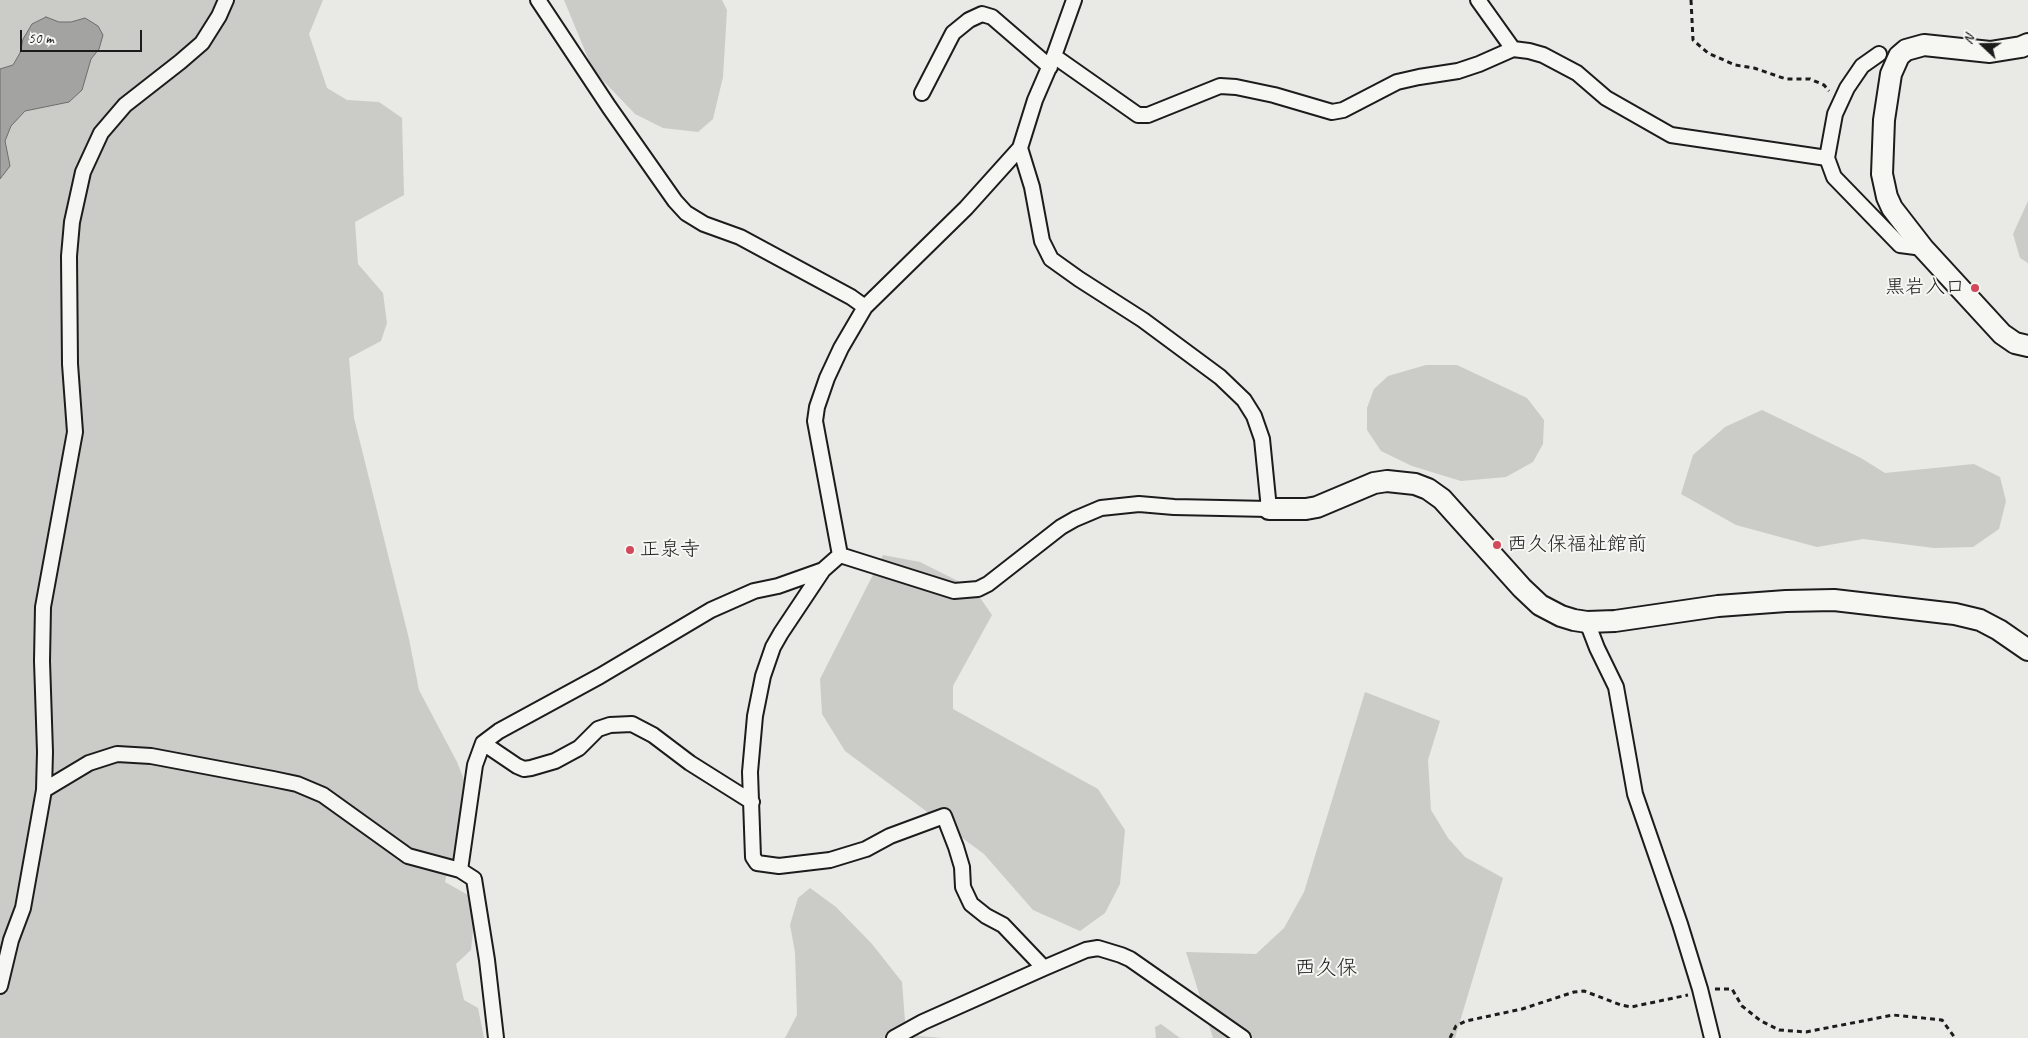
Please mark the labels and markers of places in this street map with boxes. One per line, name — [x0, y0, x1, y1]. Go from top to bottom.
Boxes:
place label: 黒岩入口 — [1885, 276, 1965, 300]
marker: 黒岩入口 — [1969, 282, 1981, 294]
place label: 西久保福祉館前 — [1507, 533, 1647, 557]
place label: 正泉寺 — [640, 538, 700, 562]
marker: 西久保福祉館前 — [1491, 539, 1503, 551]
marker: 正泉寺 — [624, 544, 636, 556]

